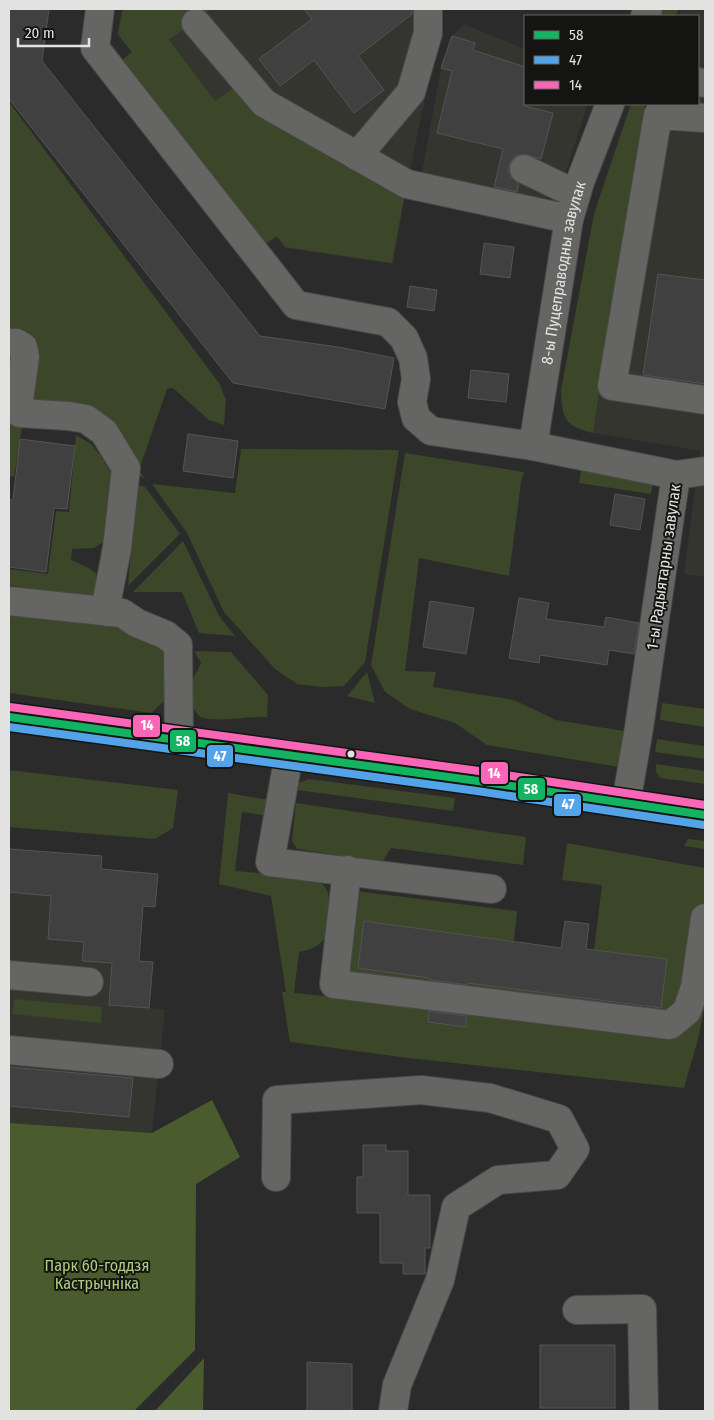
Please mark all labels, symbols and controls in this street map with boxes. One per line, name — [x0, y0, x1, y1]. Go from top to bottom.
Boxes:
scale bar — [18, 15, 89, 47]
legend — [524, 15, 699, 105]
text: 20 m — [25, 24, 55, 42]
text: 58 — [569, 26, 583, 44]
text: 47 — [569, 51, 582, 69]
text: 14 — [569, 76, 582, 94]
street label: 8-ы Пуцеправодны завулак — [537, 178, 590, 366]
street label: 1-ы Радыятарны завулак — [642, 483, 685, 651]
line badge: 14 — [132, 714, 161, 738]
text: 14 — [140, 717, 154, 734]
line badge: 58 — [169, 729, 197, 753]
text: 58 — [176, 733, 191, 750]
line badge: 47 — [206, 744, 234, 768]
text: 47 — [214, 748, 226, 765]
unlabelled marker — [346, 749, 356, 759]
line badge: 14 — [480, 761, 509, 785]
text: 14 — [487, 765, 501, 782]
line badge: 58 — [517, 777, 546, 801]
text: 58 — [524, 781, 539, 798]
line badge: 47 — [553, 793, 582, 817]
text: 47 — [562, 796, 574, 813]
park label: Парк 60-годдзя Кастрычніка — [45, 1256, 149, 1293]

